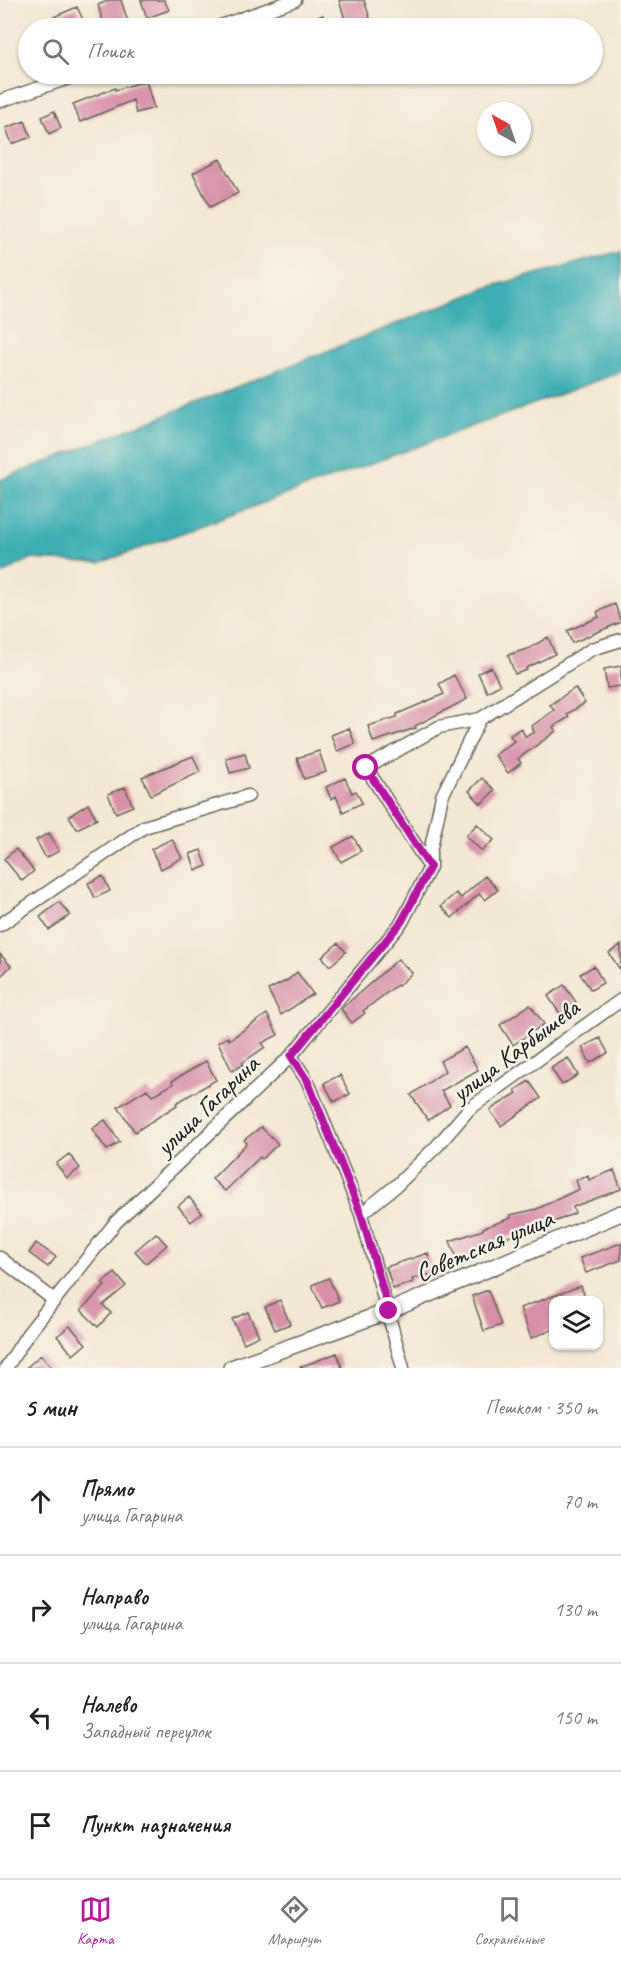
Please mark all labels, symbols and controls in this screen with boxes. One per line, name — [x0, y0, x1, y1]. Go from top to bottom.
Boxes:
search box — [18, 18, 603, 84]
icon: search — [39, 35, 72, 68]
text: Поиск — [87, 37, 133, 65]
north arrow — [477, 102, 531, 156]
route start — [352, 754, 378, 780]
street label: улица Карбышева — [443, 991, 587, 1111]
street label: улица Гагарина — [147, 1047, 267, 1164]
street label: Советская улица — [410, 1201, 560, 1289]
map controls — [549, 1296, 603, 1350]
button: layers — [549, 1296, 603, 1350]
route end — [375, 1297, 401, 1323]
text: 5 мин — [24, 1391, 76, 1424]
text: Пешком · 350 m — [485, 1395, 597, 1420]
text: Прямо — [81, 1475, 133, 1503]
icon: ahead — [24, 1485, 57, 1518]
text: 70 m — [563, 1489, 597, 1514]
text: улица Гагарина — [81, 1503, 182, 1528]
text: Направо — [81, 1583, 148, 1611]
icon: right — [24, 1593, 57, 1626]
text: 130 m — [554, 1597, 597, 1622]
text: улица Гагарина — [81, 1611, 182, 1636]
text: Налево — [81, 1691, 137, 1719]
icon: left — [24, 1701, 57, 1734]
text: 150 m — [554, 1705, 597, 1730]
text: Западный переулок — [81, 1719, 210, 1744]
icon: arrive — [24, 1809, 57, 1842]
text: Пункт назначения — [81, 1811, 230, 1839]
tab: Карта — [77, 1893, 114, 1949]
tab: Маршрут — [268, 1893, 320, 1949]
tab: Сохранённые — [474, 1893, 544, 1949]

